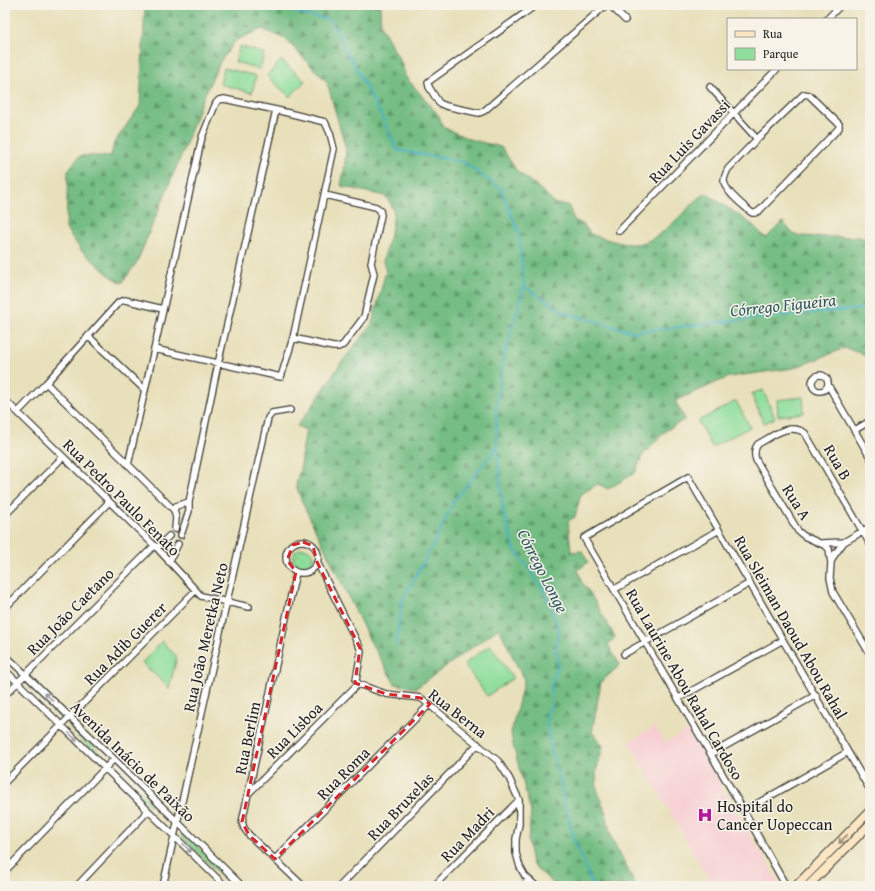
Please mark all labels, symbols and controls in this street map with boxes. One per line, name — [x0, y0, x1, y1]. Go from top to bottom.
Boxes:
legend — [727, 18, 857, 70]
text: Rua — [763, 25, 782, 42]
text: Parque — [763, 45, 799, 62]
street label: Rua Luis Gavassi — [643, 93, 736, 189]
water label: Córrego Figueira — [729, 286, 837, 322]
street label: Rua Pedro Paulo Fenato — [58, 433, 186, 561]
street label: Rua B — [818, 440, 858, 484]
street label: Rua A — [777, 479, 818, 525]
water label: Córrego Longe — [512, 524, 575, 617]
street label: Rua Sleiman Daoud Abou Rahal — [728, 531, 854, 724]
street label: Rua João Meretka Neto — [176, 560, 234, 714]
street label: Rua João Caetano — [21, 562, 119, 660]
street label: Rua Laurine Abou Rahal Cardoso — [620, 584, 750, 784]
street label: Rua Adib Guerer — [78, 596, 172, 690]
street label: Rua Berna — [424, 682, 493, 744]
one-way arrow — [44, 692, 54, 702]
street label: Avenida Inácio de Paixão — [65, 695, 201, 827]
street label: Rua Lisboa — [260, 696, 328, 764]
street label: Rua Berlim — [228, 699, 266, 777]
one-way arrow — [68, 732, 78, 742]
street label: Rua Roma — [311, 741, 375, 805]
street label: Rua Bruxelas — [361, 766, 439, 846]
place label: Hospital do Cancer Uopeccan — [717, 794, 833, 836]
street label: Rua Madri — [434, 800, 500, 867]
hospital icon: Hospital do Cancer Uopeccan — [696, 806, 714, 824]
one-way arrow — [838, 834, 848, 844]
one-way arrow — [182, 843, 192, 853]

